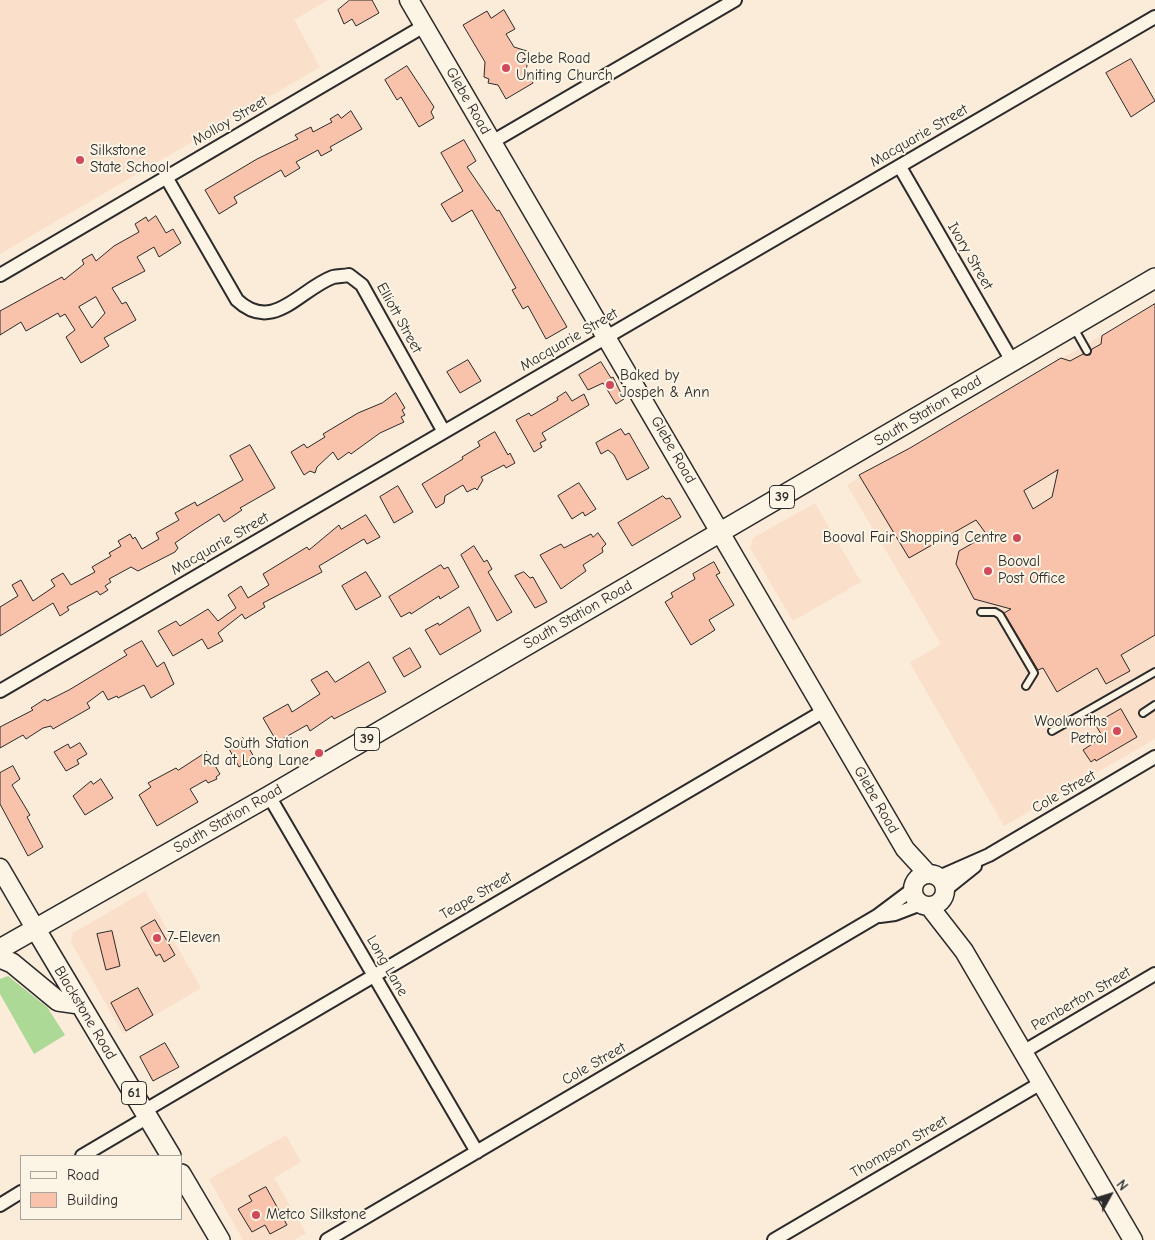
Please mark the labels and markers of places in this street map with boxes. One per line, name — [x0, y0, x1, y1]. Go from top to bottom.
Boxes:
place label: Glebe Road Uniting Church — [516, 50, 613, 85]
marker: Glebe Road Uniting Church — [500, 62, 512, 74]
place label: Silkstone State School — [90, 142, 169, 177]
marker: Silkstone State School — [74, 154, 86, 166]
place label: Baked by Jospeh & Ann — [620, 367, 709, 402]
marker: Baked by Jospeh & Ann — [604, 379, 616, 391]
place label: Booval Fair Shopping Centre — [823, 529, 1007, 547]
marker: Booval Fair Shopping Centre — [1011, 532, 1023, 544]
place label: Booval Post Office — [998, 553, 1065, 588]
marker: Booval Post Office — [982, 565, 994, 577]
place label: Woolworths Petrol — [1034, 713, 1107, 748]
marker: Woolworths Petrol — [1111, 725, 1123, 737]
place label: South Station Rd at Long Lane — [203, 735, 309, 770]
marker: South Station Rd at Long Lane — [313, 747, 325, 759]
place label: 7-Eleven — [167, 929, 221, 947]
marker: 7-Eleven — [151, 932, 163, 944]
place label: Metco Silkstone — [266, 1206, 366, 1224]
marker: Metco Silkstone — [250, 1209, 262, 1221]

